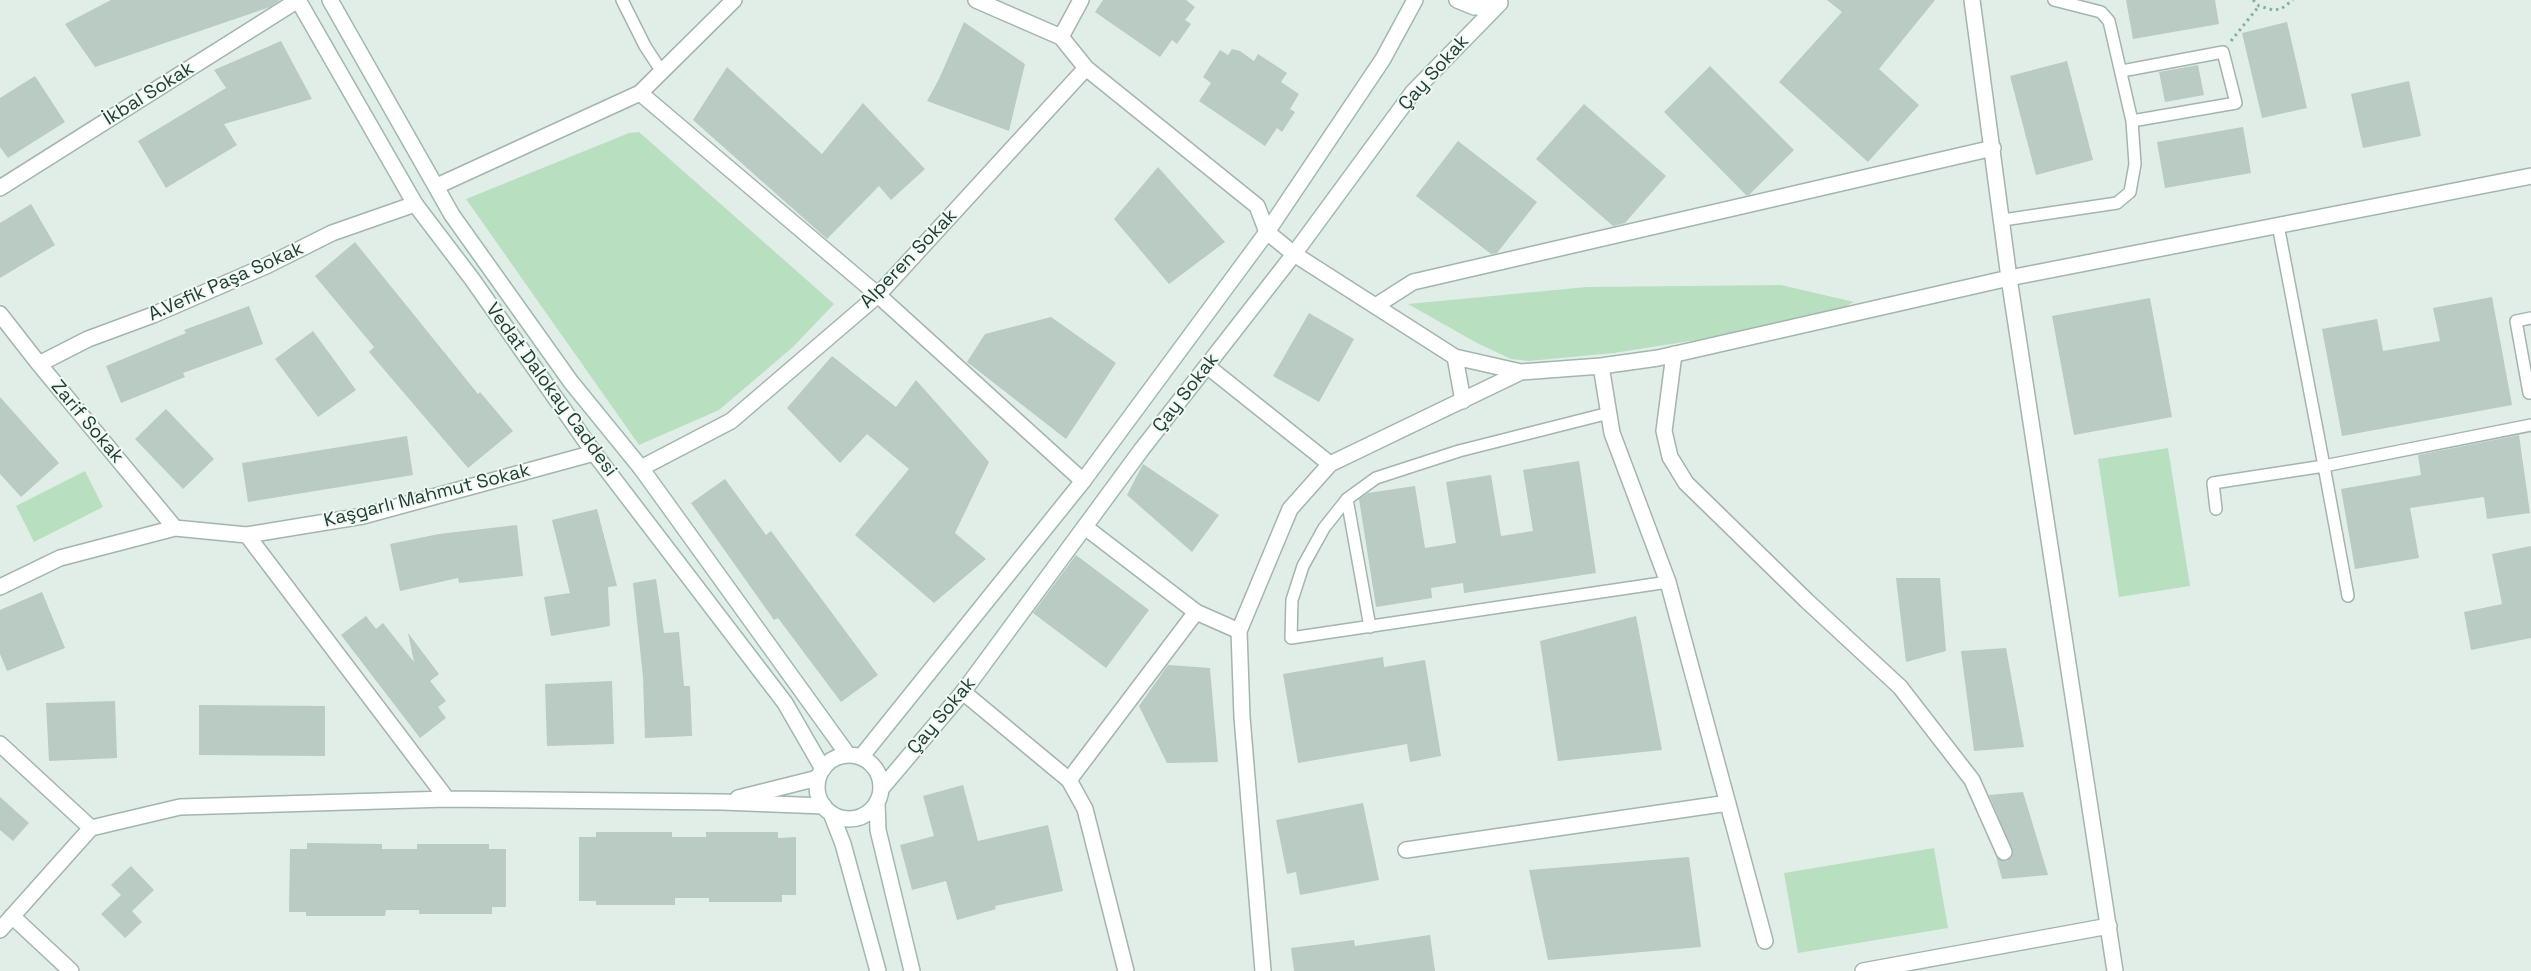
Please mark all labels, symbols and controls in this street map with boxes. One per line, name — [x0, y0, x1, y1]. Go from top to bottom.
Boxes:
street label: Çay Sokak — [1394, 30, 1474, 116]
street label: İkbal Sokak — [100, 57, 198, 131]
street label: Alperen Sokak — [856, 205, 962, 313]
street label: A.Vefik Paşa Sokak — [145, 238, 307, 326]
street label: Vedat Dalokay Caddesi — [480, 299, 622, 481]
street label: Çay Sokak — [1148, 349, 1224, 437]
street label: Zarif Sokak — [46, 376, 128, 468]
street label: Kaşgarlı Mahmut Sokak — [321, 459, 533, 533]
street label: Çay Sokak — [903, 673, 981, 759]

